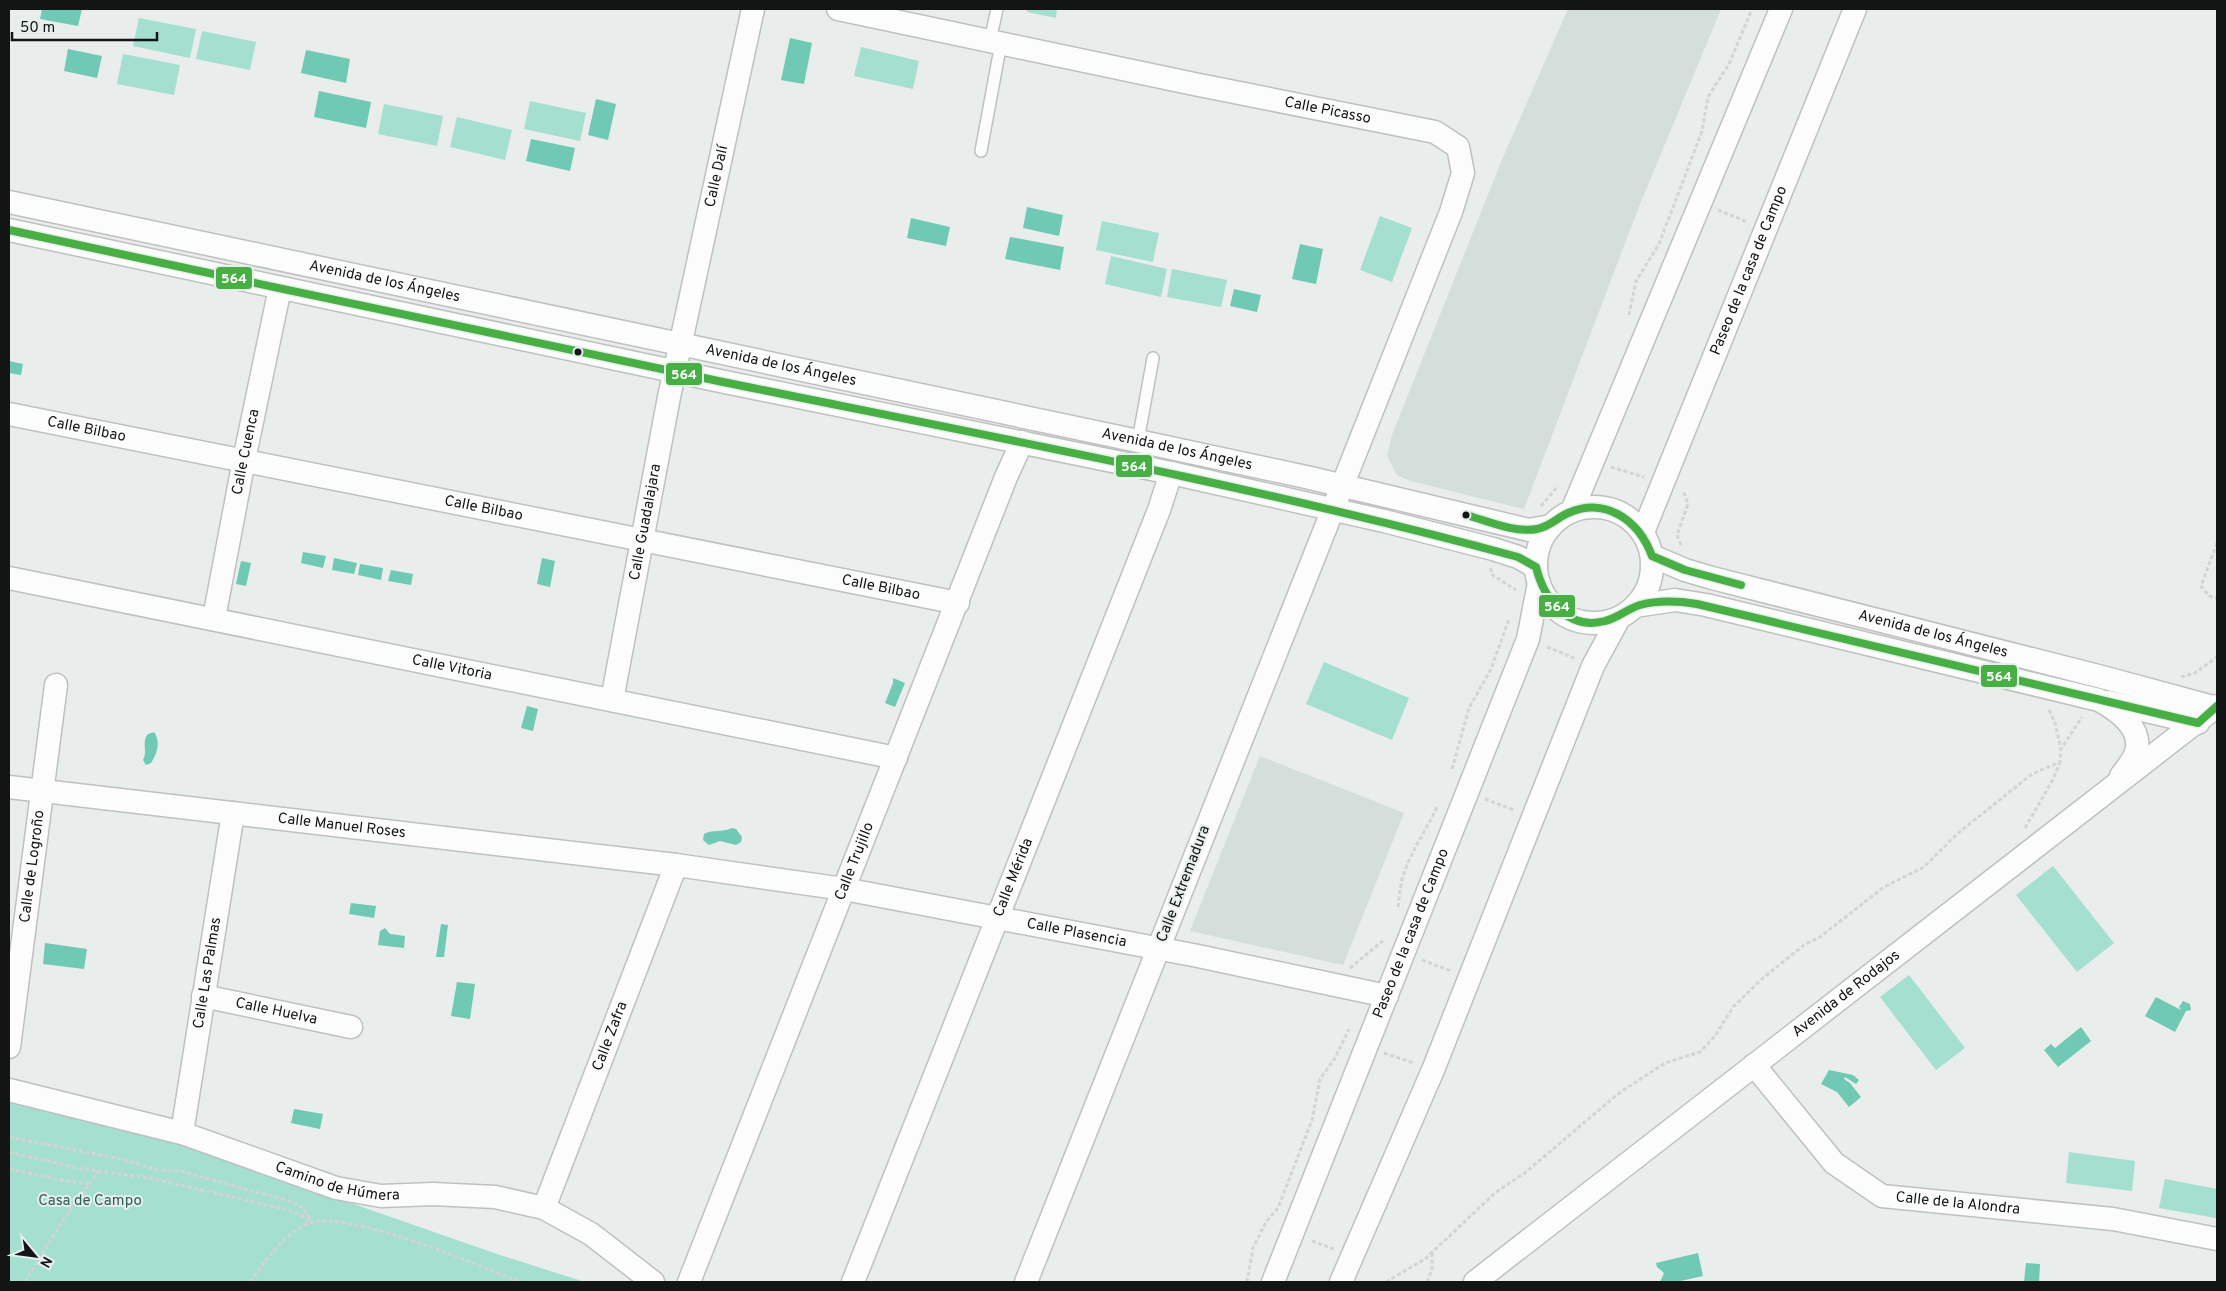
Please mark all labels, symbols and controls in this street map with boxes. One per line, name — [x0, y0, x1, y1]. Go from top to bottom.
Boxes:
scale bar — [12, 10, 158, 42]
text: 50 m — [20, 19, 55, 38]
street label: Calle Picasso — [1283, 93, 1373, 129]
street label: Calle Dalí — [701, 143, 733, 209]
street label: Paseo de la casa de Campo — [1706, 183, 1792, 358]
street label: Avenida de los Ángeles — [307, 256, 462, 307]
line badge: 564 — [215, 266, 253, 290]
text: 564 — [221, 271, 247, 288]
street label: Avenida de los Ángeles — [704, 340, 858, 391]
unlabelled marker — [573, 347, 583, 357]
line badge: 564 — [665, 362, 703, 386]
text: 564 — [671, 367, 697, 384]
street label: Calle Cuenca — [228, 407, 264, 497]
street label: Calle Bilbao — [45, 412, 127, 447]
street label: Avenida de los Ángeles — [1100, 424, 1254, 475]
line badge: 564 — [1115, 454, 1153, 478]
text: 564 — [1121, 459, 1147, 476]
street label: Calle Guadalajara — [625, 462, 666, 582]
street label: Calle Bilbao — [443, 491, 525, 526]
unlabelled marker — [1461, 510, 1471, 520]
street label: Calle Bilbao — [840, 571, 922, 605]
line badge: 564 — [1538, 594, 1576, 618]
text: 564 — [1544, 599, 1570, 616]
street label: Avenida de los Ángeles — [1856, 606, 2010, 662]
street label: Calle Vitoria — [410, 650, 494, 685]
line badge: 564 — [1980, 664, 2018, 688]
text: 564 — [1986, 669, 2012, 686]
street label: Calle de Logroño — [16, 809, 49, 924]
street label: Calle Manuel Roses — [277, 809, 407, 843]
street label: Calle Trujillo — [831, 820, 879, 903]
street label: Calle Extremadura — [1153, 823, 1215, 945]
street label: Calle Mérida — [989, 835, 1037, 920]
street label: Paseo de la casa de Campo — [1369, 846, 1453, 1021]
street label: Calle Plasencia — [1025, 914, 1128, 952]
street label: Calle Las Palmas — [189, 916, 226, 1030]
street label: Avenida de Rodajos — [1788, 946, 1904, 1042]
street label: Calle Huelva — [234, 994, 319, 1029]
street label: Calle Zafra — [588, 999, 632, 1074]
street label: Camino de Húmera — [272, 1158, 400, 1206]
street label: Calle de la Alondra — [1895, 1188, 2021, 1219]
park label: Casa de Campo — [38, 1192, 142, 1211]
north arrow — [10, 1231, 60, 1281]
text: N — [35, 1253, 55, 1270]

